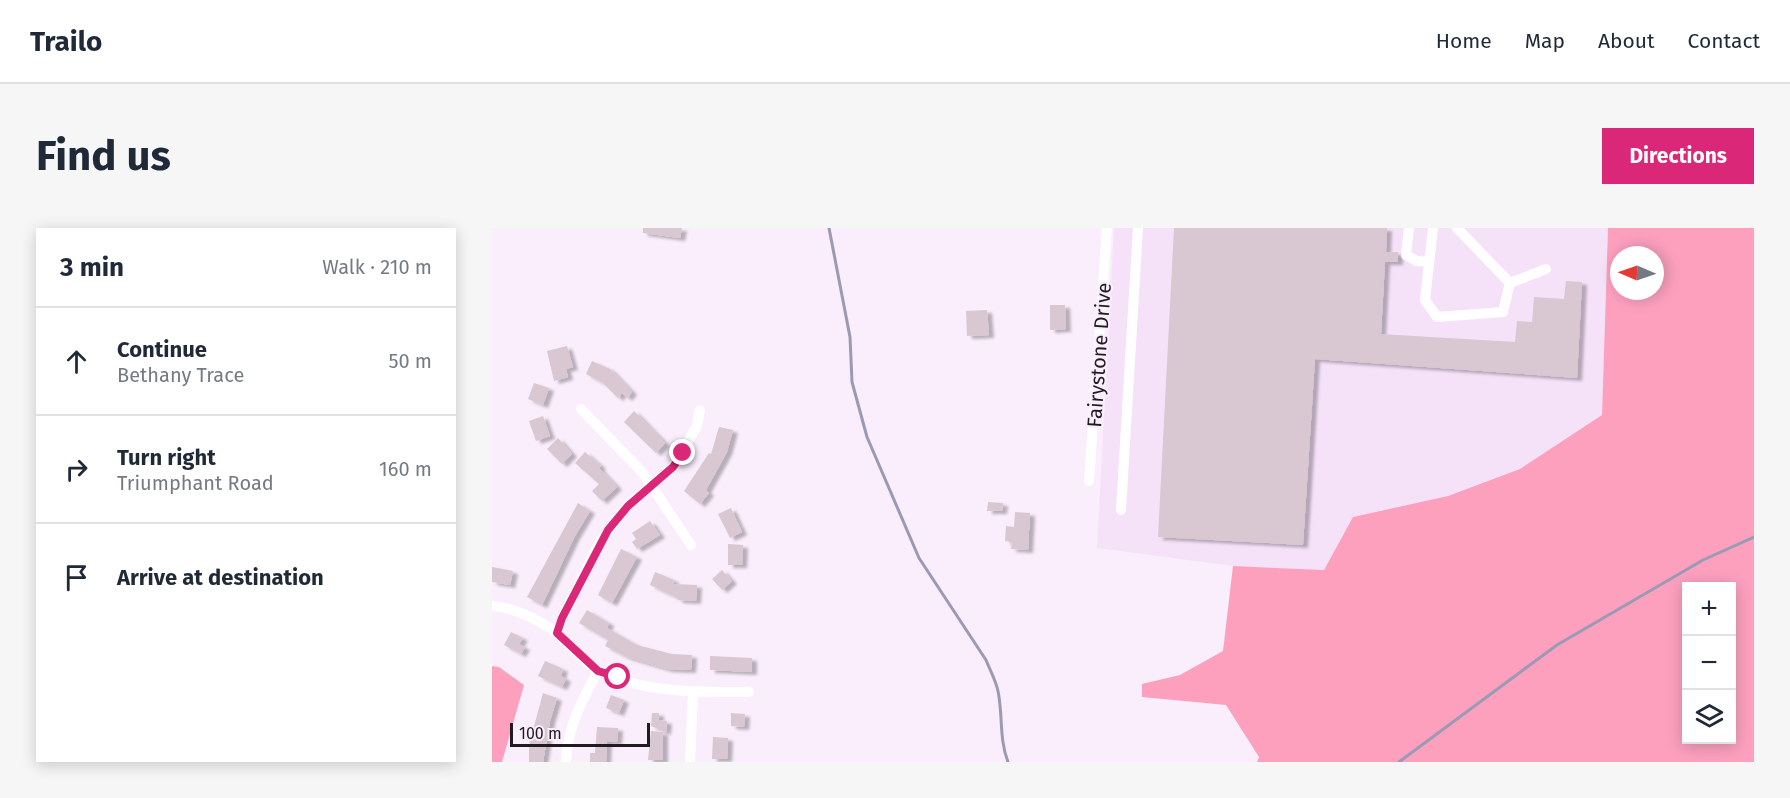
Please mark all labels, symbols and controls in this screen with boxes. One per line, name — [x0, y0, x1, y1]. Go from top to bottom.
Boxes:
text: Trailo — [30, 25, 102, 58]
text: Home — [1436, 28, 1492, 54]
text: Map — [1525, 28, 1565, 54]
text: About — [1598, 28, 1655, 54]
text: Contact — [1688, 28, 1760, 54]
button: Directions — [1602, 128, 1754, 184]
text: Find us — [36, 131, 171, 181]
north arrow — [1610, 246, 1664, 300]
text: 3 min — [60, 252, 124, 283]
text: Walk · 210 m — [322, 255, 432, 279]
street label: Fairystone Drive — [1082, 282, 1116, 428]
text: Continue — [117, 336, 207, 363]
icon: ahead — [60, 345, 93, 378]
text: 50 m — [388, 349, 432, 373]
text: Bethany Trace — [117, 363, 244, 387]
route end — [669, 439, 695, 465]
text: Turn right — [117, 444, 216, 471]
icon: right — [60, 453, 93, 486]
text: 160 m — [379, 457, 432, 481]
text: Triumphant Road — [117, 471, 274, 495]
icon: arrive — [60, 561, 93, 594]
text: Arrive at destination — [117, 564, 324, 591]
map controls — [1682, 582, 1736, 744]
button: + — [1682, 582, 1736, 636]
button: − — [1682, 636, 1736, 690]
route start — [604, 663, 630, 689]
button: layers — [1682, 690, 1736, 744]
scale bar — [510, 720, 650, 748]
text: 100 m — [519, 724, 562, 743]

